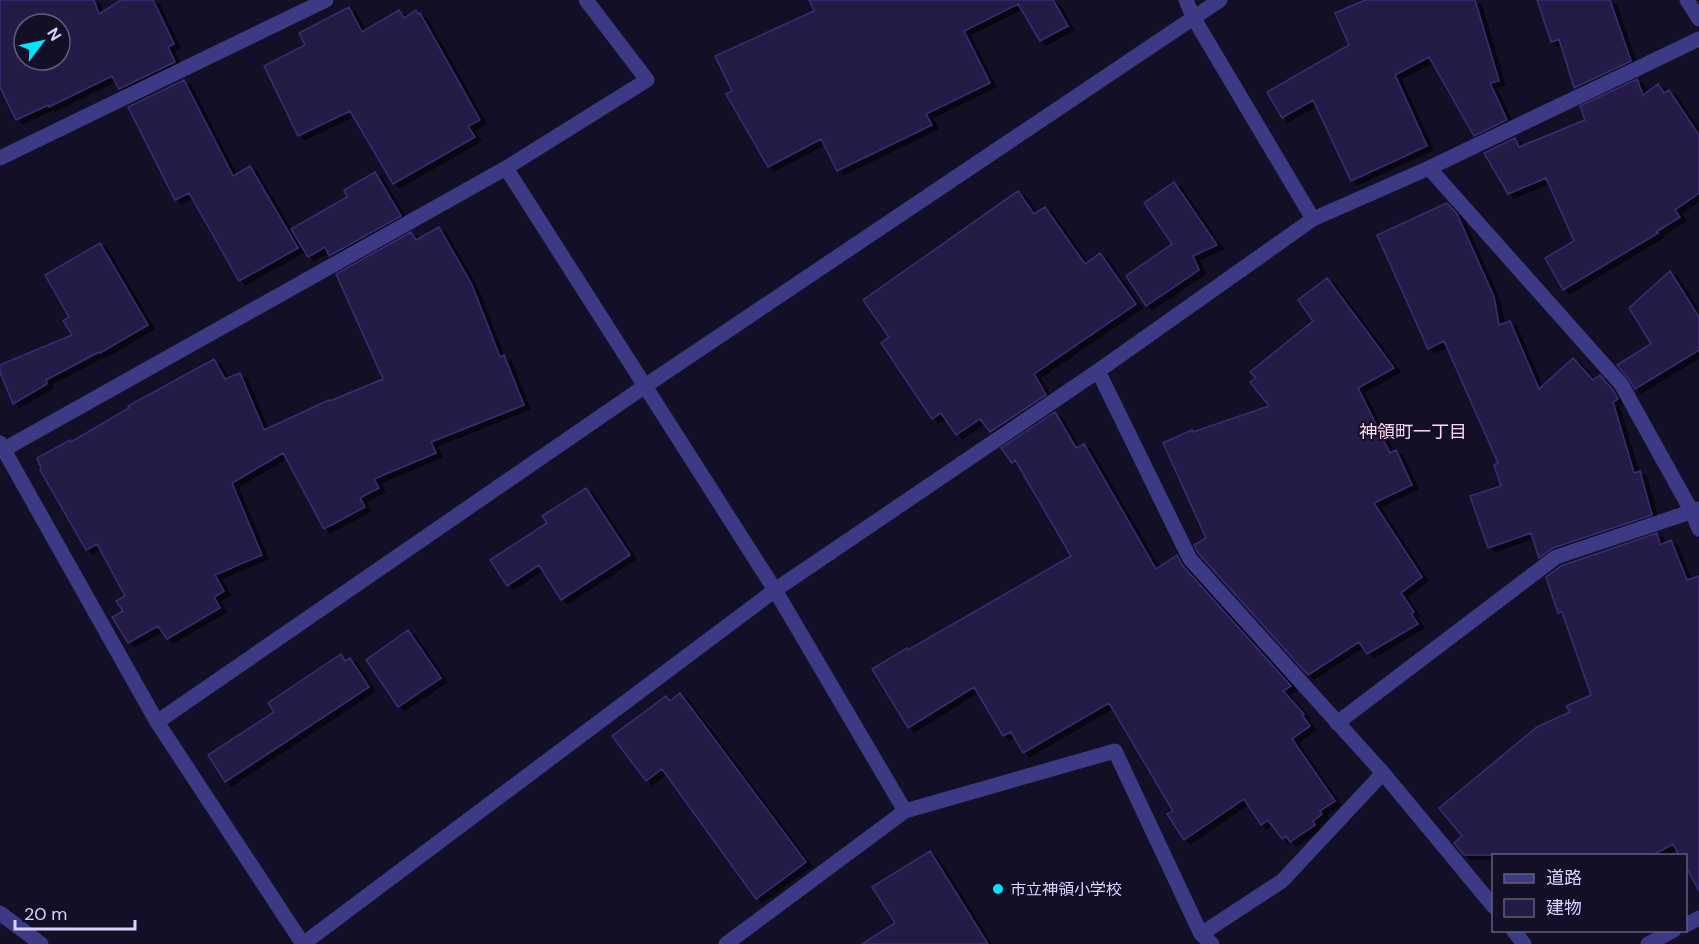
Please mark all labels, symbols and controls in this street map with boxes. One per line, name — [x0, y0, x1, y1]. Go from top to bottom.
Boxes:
north arrow — [12, 12, 72, 72]
text: N — [42, 24, 66, 45]
district label: 神領町一丁目 — [1359, 420, 1467, 444]
legend — [1492, 854, 1687, 932]
text: 道路 — [1546, 866, 1582, 890]
place label: 市立神領小学校 — [1010, 879, 1122, 900]
marker: 市立神領小学校 — [991, 882, 1005, 896]
scale bar — [15, 893, 135, 931]
text: 建物 — [1546, 896, 1582, 920]
text: 20 m — [24, 902, 67, 926]

